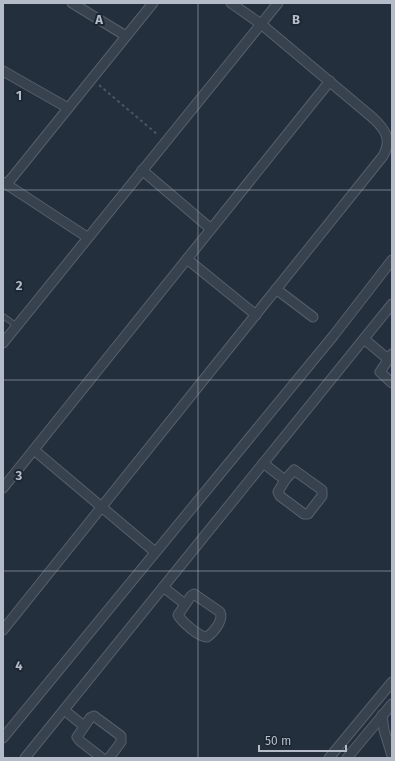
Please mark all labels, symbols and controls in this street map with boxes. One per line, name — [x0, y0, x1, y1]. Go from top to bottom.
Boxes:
text: A — [94, 12, 103, 27]
text: B — [292, 12, 300, 27]
text: 1 — [16, 88, 22, 103]
text: 2 — [16, 278, 23, 293]
text: 3 — [15, 468, 23, 483]
text: 4 — [15, 658, 23, 673]
scale bar — [259, 727, 346, 753]
text: 50 m — [265, 734, 291, 748]

